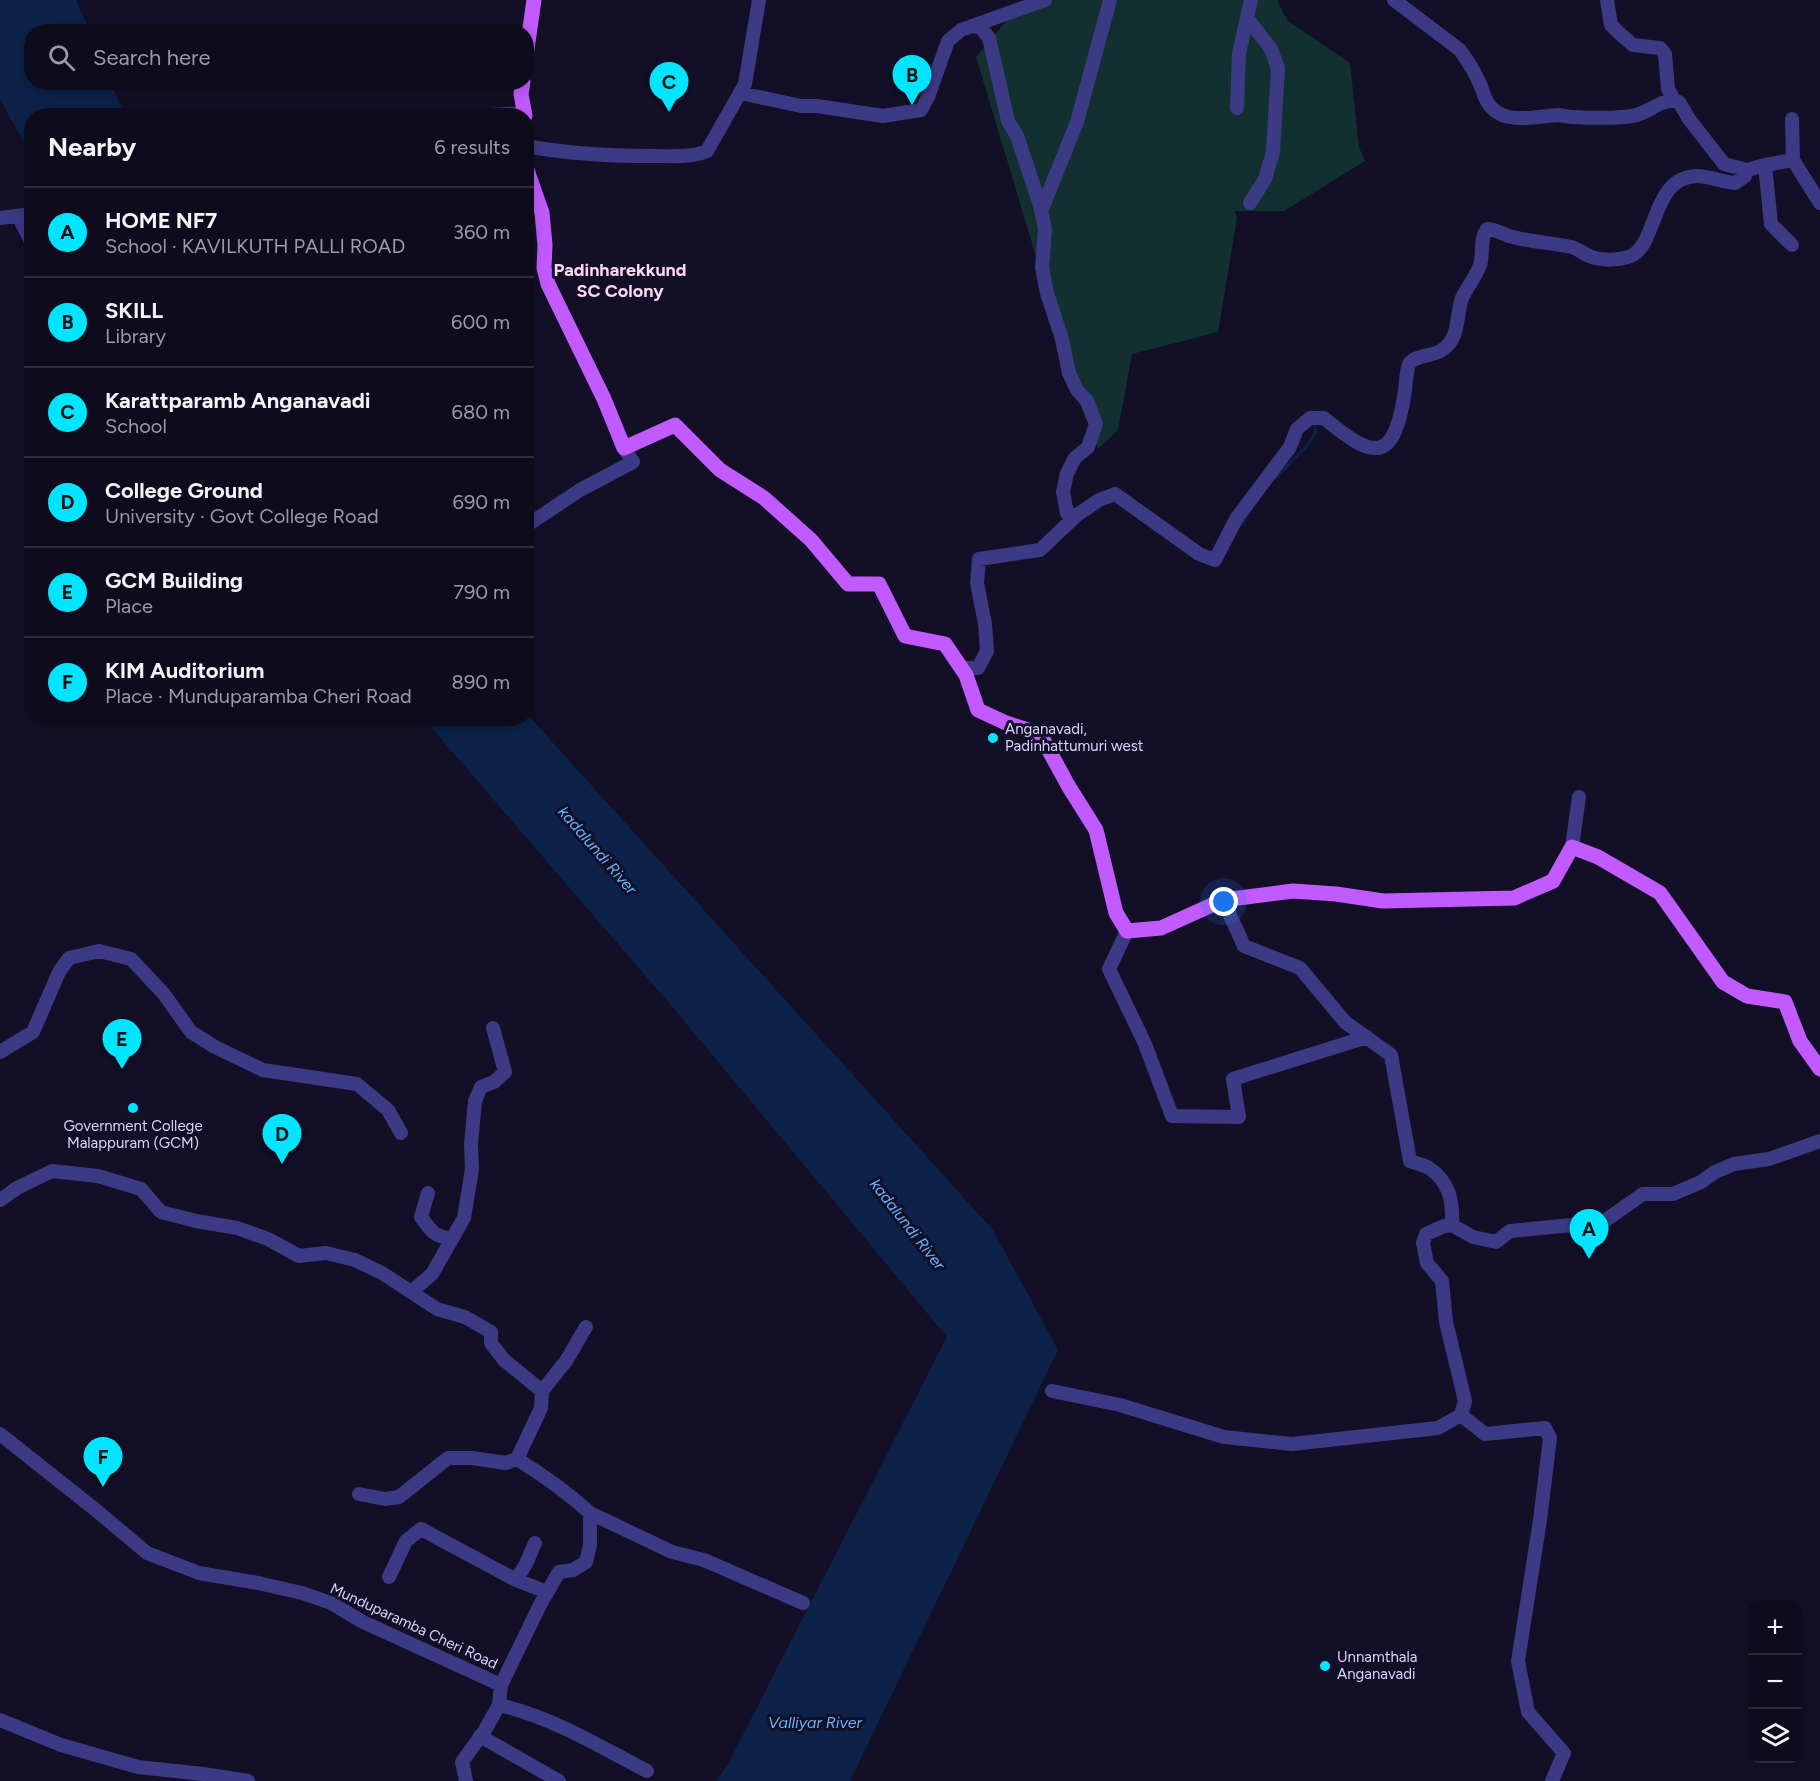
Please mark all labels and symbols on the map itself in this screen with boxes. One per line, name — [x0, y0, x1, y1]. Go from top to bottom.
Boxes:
pin: B — [892, 56, 932, 105]
pin: C — [650, 63, 688, 112]
district label: Padinharekkund SC Colony — [553, 259, 687, 302]
place label: Anganavadi, Padinhattumuri west — [1005, 720, 1144, 755]
marker: Anganavadi, Padinhattumuri west — [986, 731, 1000, 745]
water label: kadalundi River — [554, 802, 641, 899]
your location — [1209, 887, 1238, 916]
pin: E — [102, 1020, 142, 1069]
marker: Government College Malappuram (GCM) — [126, 1101, 140, 1115]
pin: D — [262, 1114, 302, 1164]
place label: Government College Malappuram (GCM) — [63, 1117, 203, 1152]
water label: kadalundi River — [866, 1175, 949, 1274]
pin: A — [1570, 1210, 1608, 1259]
pin: F — [84, 1438, 122, 1487]
street label: Munduparamba Cheri Road — [327, 1579, 501, 1673]
place label: Unnamthala Anganavadi — [1337, 1648, 1417, 1683]
marker: Unnamthala Anganavadi — [1318, 1659, 1332, 1673]
water label: Valliyar River — [768, 1713, 862, 1732]

